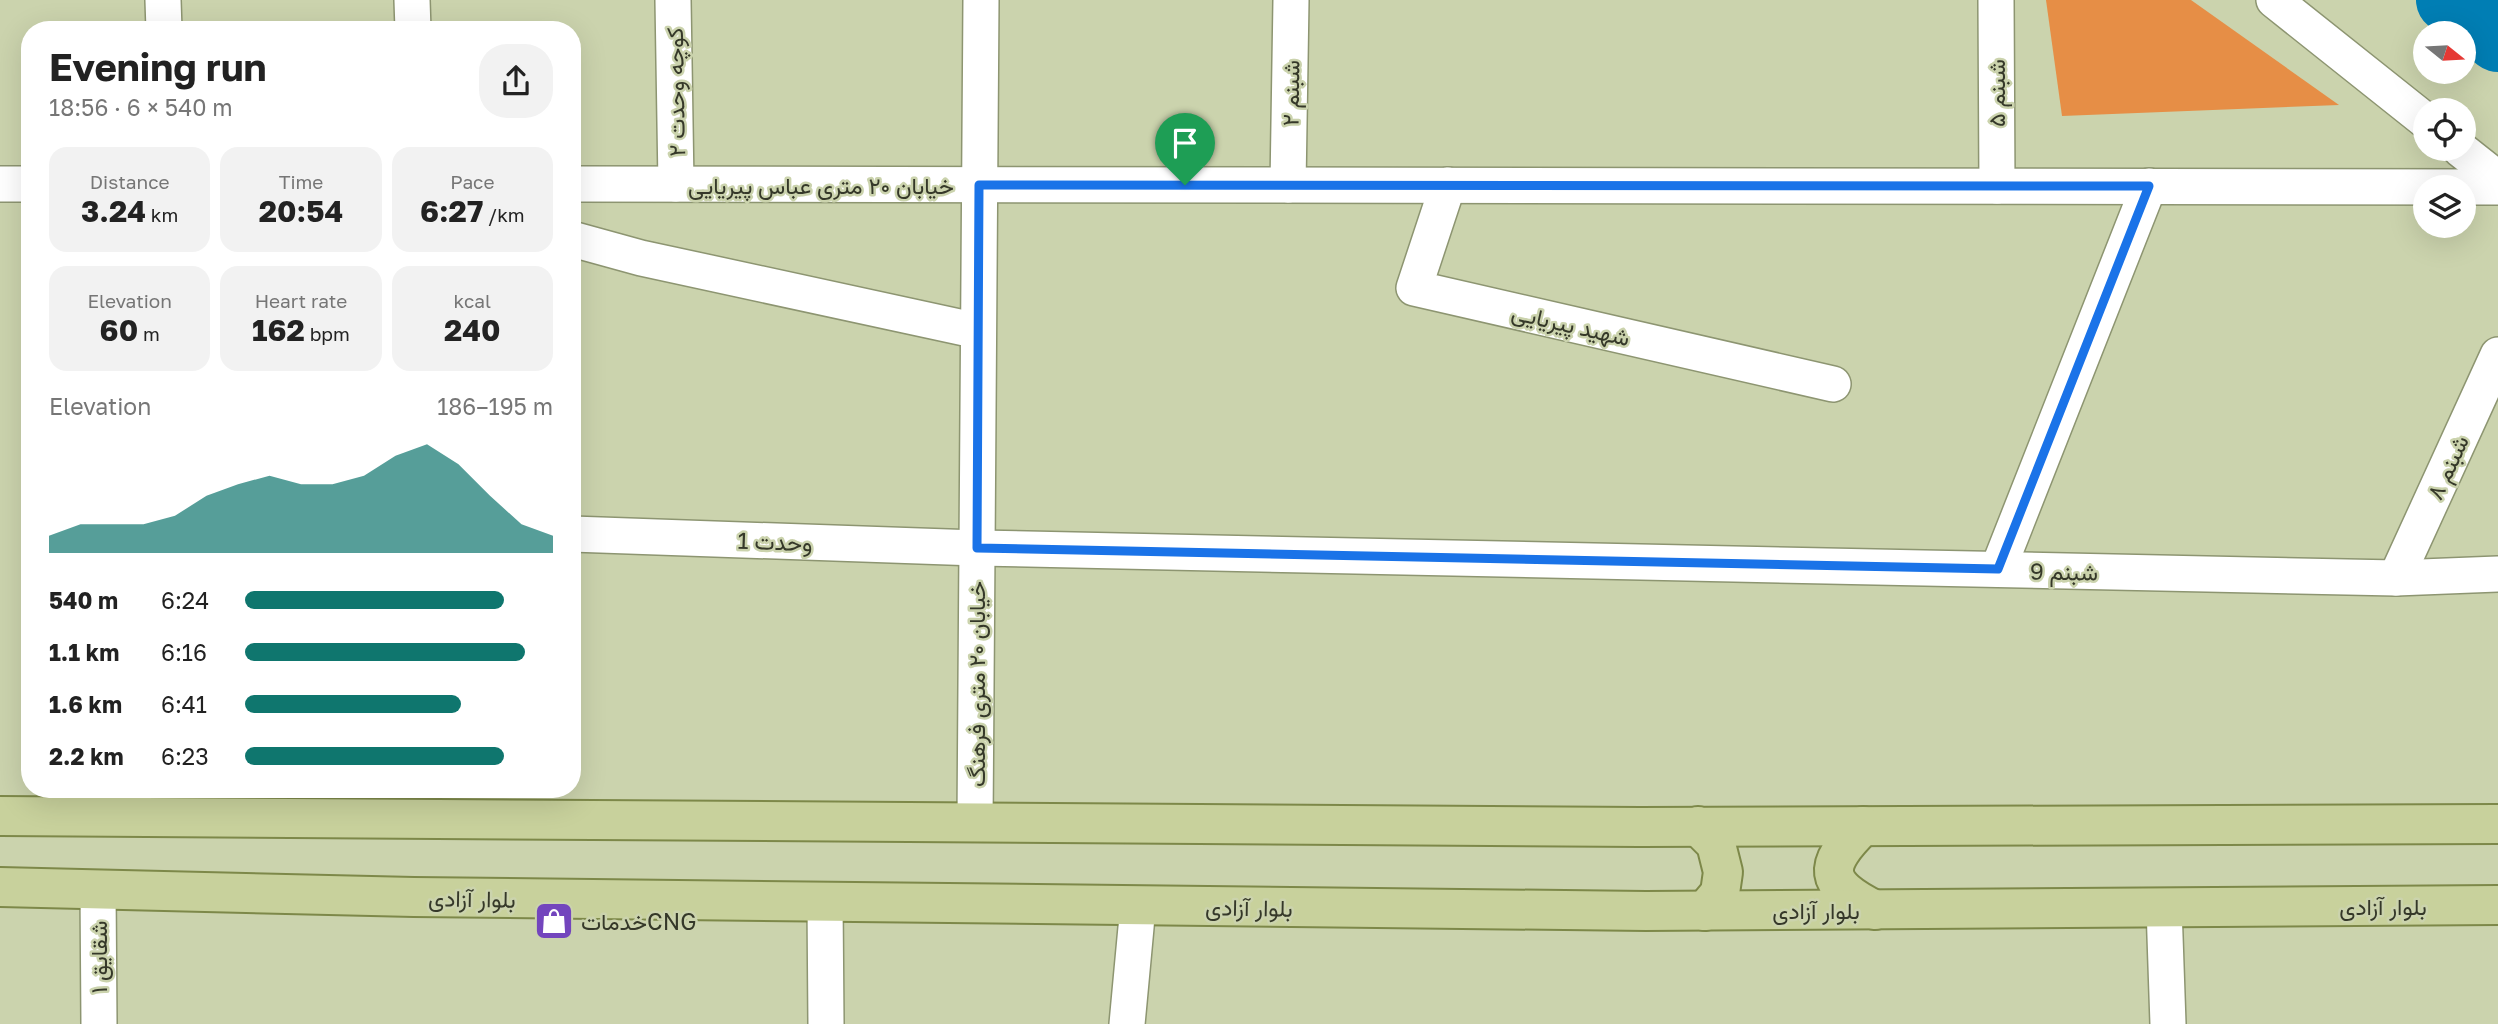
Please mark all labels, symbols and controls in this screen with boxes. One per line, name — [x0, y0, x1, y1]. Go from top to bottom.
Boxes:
north arrow — [2413, 21, 2476, 84]
map controls — [2413, 21, 2476, 238]
street label: کوچه وحدت ۲ — [660, 27, 693, 157]
text: Evening run — [49, 44, 267, 89]
button: share — [479, 44, 553, 118]
street label: شبنم ۵ — [1982, 59, 2012, 127]
street label: شبنم ۲ — [1275, 60, 1307, 126]
text: 18:56 · 6 × 540 m — [49, 93, 233, 121]
button: locate — [2413, 98, 2476, 161]
pin — [1155, 113, 1215, 185]
icon: arrive — [1166, 124, 1204, 162]
text: Distance — [90, 170, 170, 193]
text: Time — [279, 170, 323, 193]
text: Pace — [450, 170, 495, 193]
street label: خیابان ۲۰ متری عباس پیریایی — [688, 171, 954, 202]
button: layers — [2413, 175, 2476, 238]
text: 3.24 — [81, 193, 146, 229]
text: 20:54 — [259, 193, 343, 229]
text: 6:27 — [420, 193, 483, 229]
text: km — [146, 203, 178, 226]
text: /km — [483, 203, 525, 226]
text: Elevation — [87, 289, 172, 312]
text: Heart rate — [255, 289, 347, 312]
text: kcal — [454, 289, 491, 312]
street label: شهید پیریایی — [1509, 297, 1633, 354]
text: 60 — [100, 312, 138, 348]
text: 162 — [252, 312, 305, 348]
text: 240 — [444, 312, 501, 348]
text: m — [138, 322, 160, 345]
text: bpm — [305, 322, 350, 345]
text: Elevation — [49, 392, 151, 420]
text: 186–195 m — [437, 392, 553, 420]
street label: شبنم ۸ — [2420, 430, 2476, 504]
street label: وحدت 1 — [737, 526, 813, 557]
street label: شبنم 9 — [2030, 556, 2098, 588]
street label: خیابان ۲۰ متری فرهنگ — [962, 581, 992, 787]
text: 540 m — [49, 586, 118, 614]
text: 6:24 — [161, 586, 209, 614]
text: 1.1 km — [49, 638, 119, 666]
text: 6:16 — [161, 638, 207, 666]
text: 1.6 km — [49, 690, 122, 718]
text: 6:41 — [161, 690, 207, 718]
text: 2.2 km — [49, 742, 124, 770]
text: 6:23 — [161, 742, 209, 770]
street label: بلوار آزادی — [428, 883, 516, 915]
street label: بلوار آزادی — [1205, 892, 1293, 924]
street label: بلوار آزادی — [2339, 892, 2427, 922]
street label: بلوار آزادی — [1772, 896, 1860, 926]
shop icon: خدماتCNG — [533, 900, 575, 942]
place label: خدماتCNG — [581, 907, 696, 935]
street label: شقایق ۱ — [84, 921, 113, 993]

